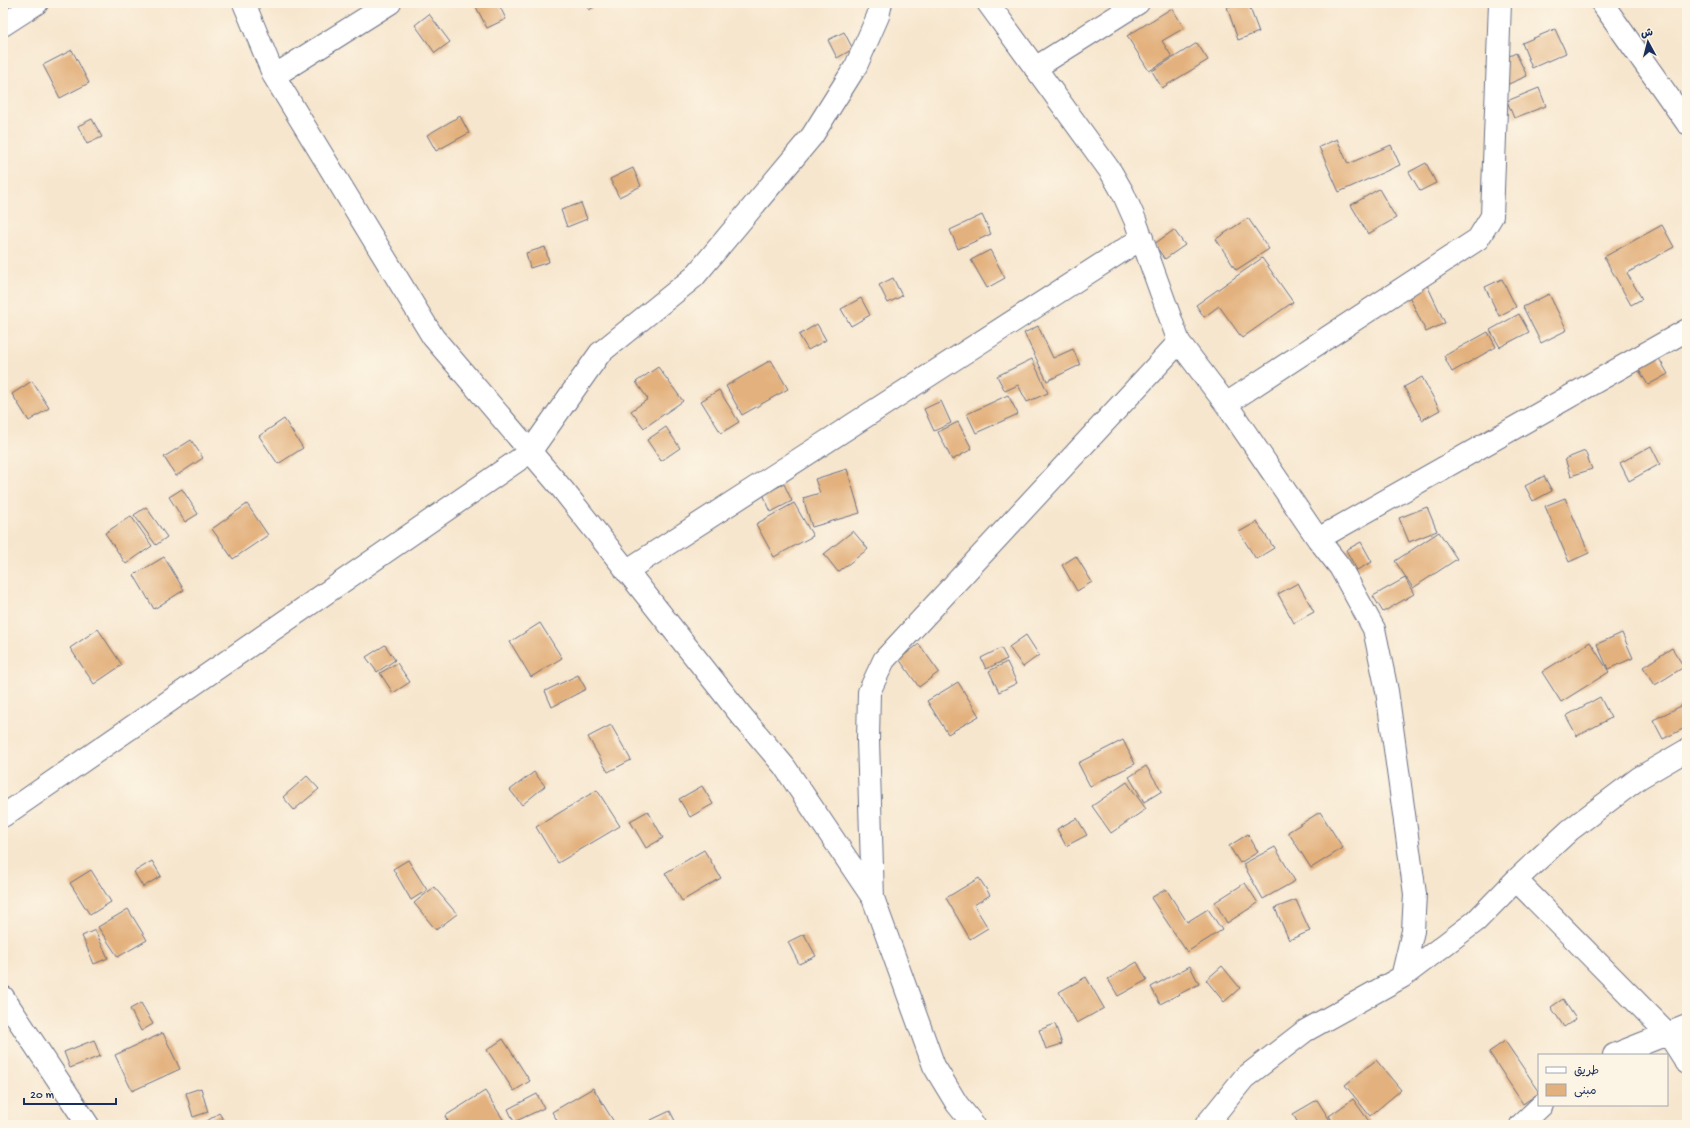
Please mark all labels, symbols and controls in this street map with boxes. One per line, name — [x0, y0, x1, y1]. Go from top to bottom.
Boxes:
north arrow — [1628, 22, 1668, 62]
text: ش — [1640, 27, 1654, 41]
legend — [1538, 1054, 1668, 1106]
text: طريق — [1574, 1065, 1599, 1079]
scale bar — [24, 1080, 116, 1106]
text: مبنى — [1574, 1085, 1597, 1099]
text: 20 m — [30, 1089, 55, 1103]

